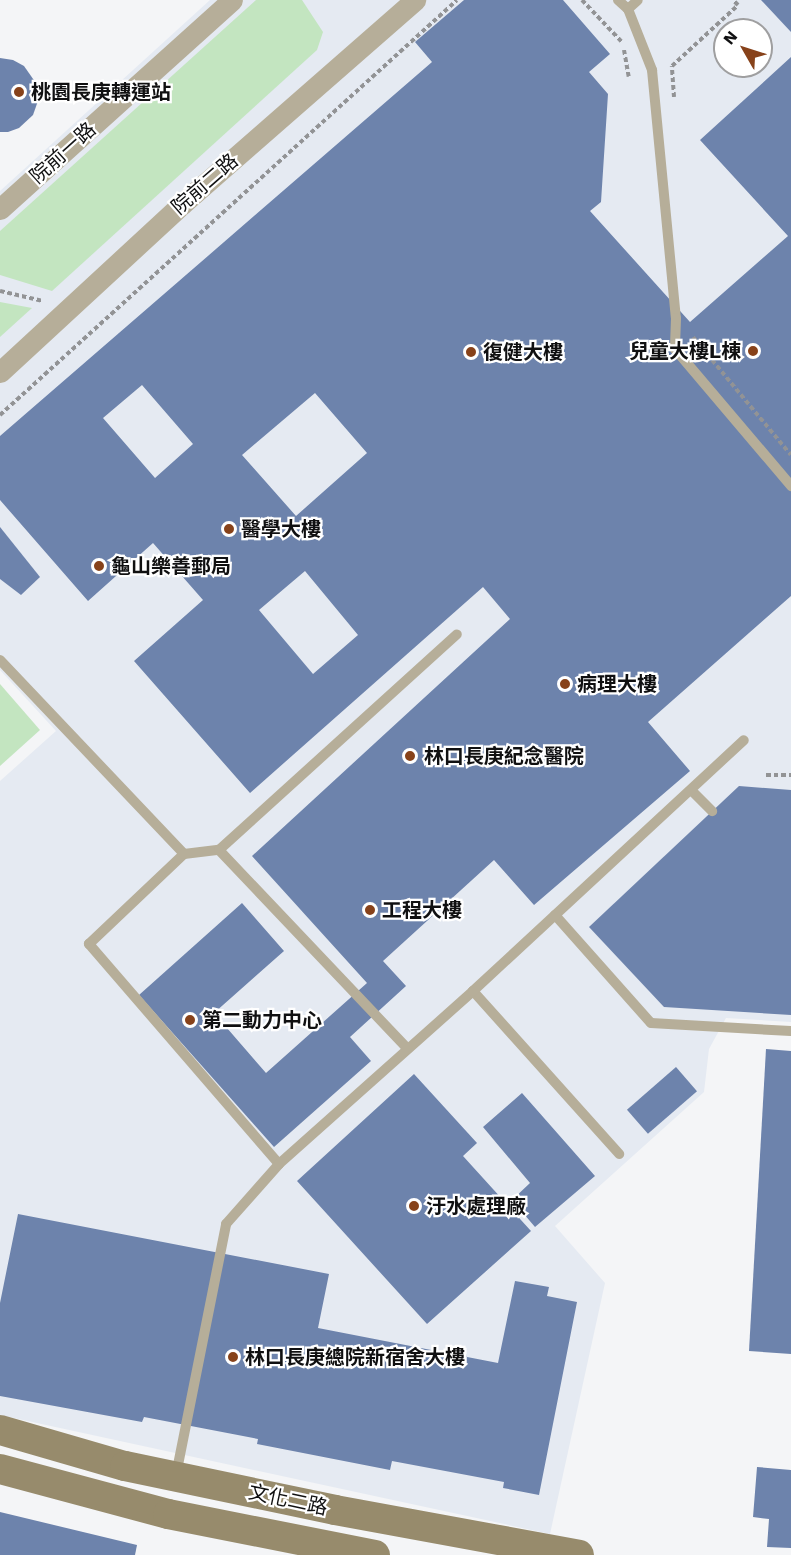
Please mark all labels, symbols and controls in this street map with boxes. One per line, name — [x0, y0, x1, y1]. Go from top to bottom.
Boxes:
north arrow — [713, 18, 773, 78]
text: N — [719, 27, 741, 48]
place label: 桃園長庚轉運站 — [31, 80, 171, 104]
marker: 桃園長庚轉運站 — [12, 85, 26, 99]
street label: 院前一路 — [25, 117, 101, 189]
street label: 院前二路 — [167, 149, 243, 219]
place label: 兒童大樓L棟 — [629, 339, 741, 363]
place label: 復健大樓 — [483, 340, 563, 364]
marker: 兒童大樓L棟 — [746, 344, 760, 358]
marker: 復健大樓 — [464, 345, 478, 359]
place label: 醫學大樓 — [241, 517, 321, 541]
marker: 醫學大樓 — [222, 522, 236, 536]
place label: 龜山樂善郵局 — [111, 554, 231, 578]
marker: 龜山樂善郵局 — [92, 559, 106, 573]
place label: 病理大樓 — [577, 672, 657, 696]
marker: 病理大樓 — [558, 677, 572, 691]
place label: 林口長庚紀念醫院 — [424, 744, 584, 768]
marker: 林口長庚紀念醫院 — [401, 747, 419, 765]
place label: 工程大樓 — [382, 898, 462, 922]
marker: 工程大樓 — [363, 903, 377, 917]
place label: 第二動力中心 — [202, 1008, 322, 1032]
marker: 第二動力中心 — [183, 1013, 197, 1027]
place label: 汙水處理廠 — [426, 1194, 526, 1218]
marker: 汙水處理廠 — [407, 1199, 421, 1213]
place label: 林口長庚總院新宿舍大樓 — [245, 1345, 465, 1369]
marker: 林口長庚總院新宿舍大樓 — [226, 1350, 240, 1364]
street label: 文化二路 — [246, 1480, 330, 1520]

